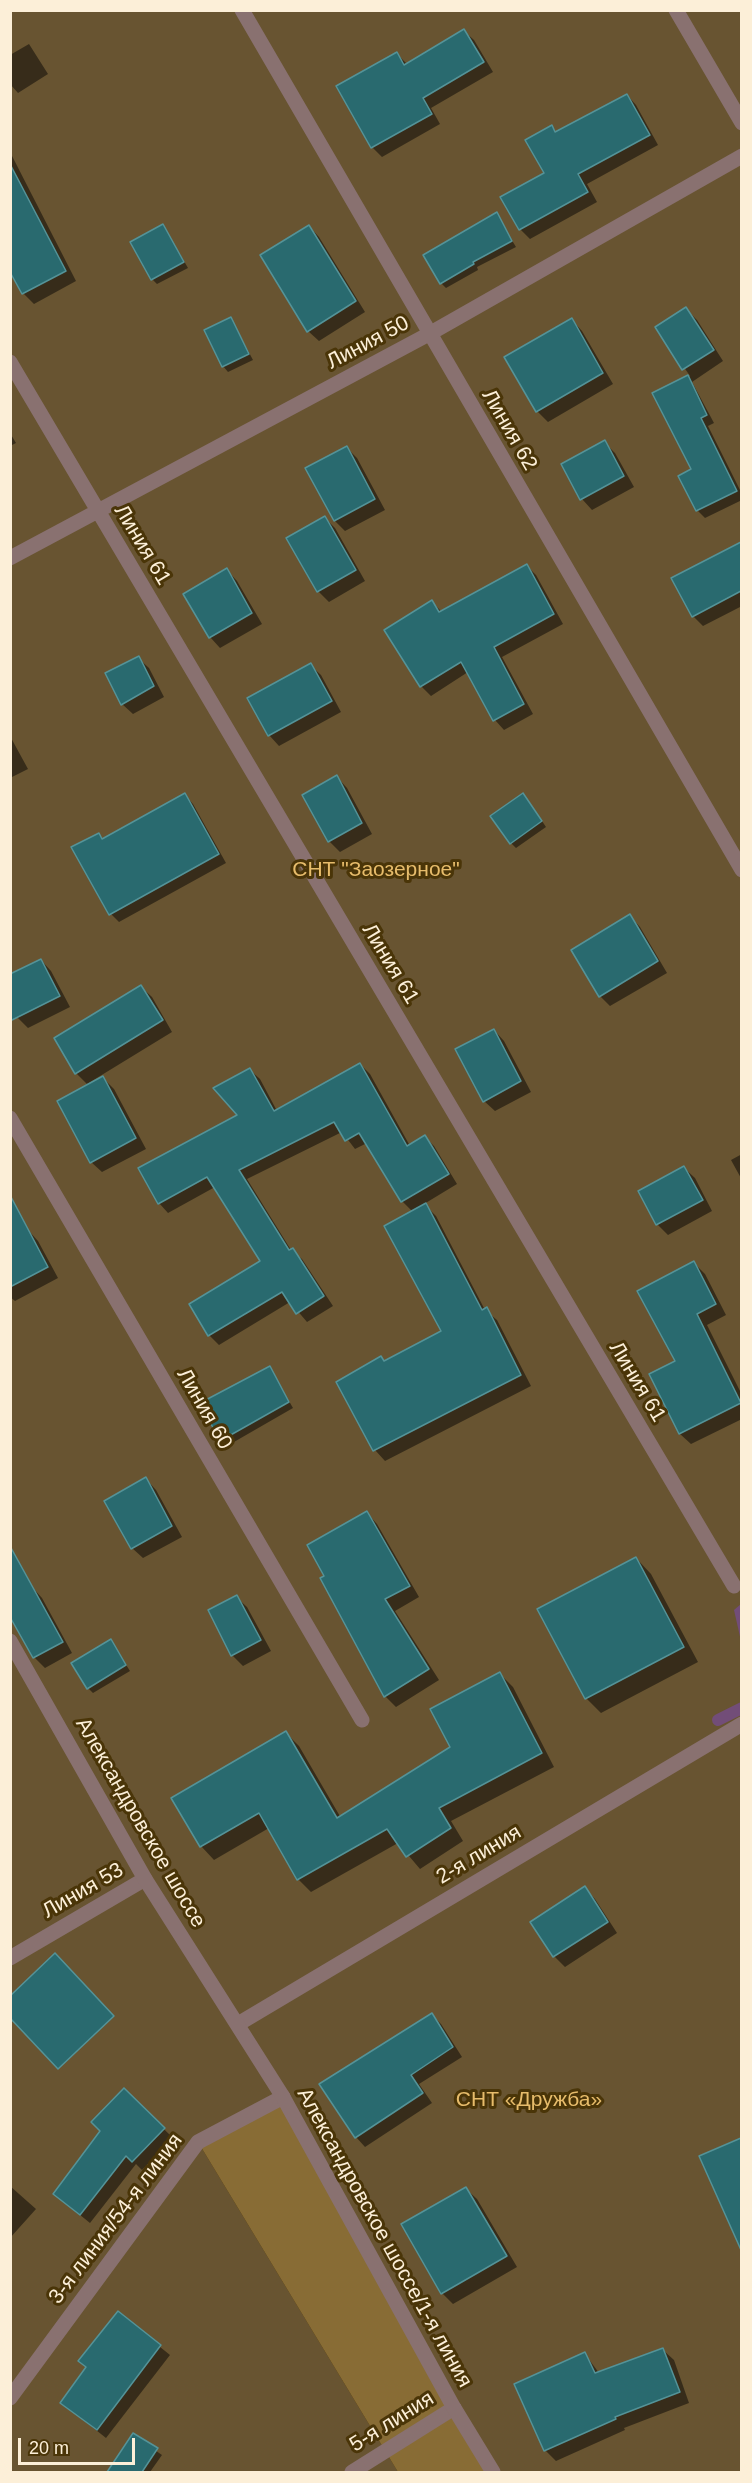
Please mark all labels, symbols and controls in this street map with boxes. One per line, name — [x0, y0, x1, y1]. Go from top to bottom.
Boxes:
street label: Линия 50 — [323, 311, 413, 375]
street label: Линия 62 — [476, 385, 542, 475]
street label: Линия 61 — [108, 500, 176, 590]
park label: СНТ "Заозерное" — [292, 857, 460, 883]
street label: Линия 61 — [356, 919, 424, 1009]
street label: Линия 61 — [603, 1337, 671, 1427]
street label: Линия 60 — [171, 1364, 237, 1454]
street label: Александровское шоссе — [70, 1714, 210, 1932]
street label: 2-я линия — [432, 1820, 526, 1890]
street label: Линия 53 — [38, 1858, 128, 1924]
street label: Александровское шоссе/1-я линия — [291, 2084, 477, 2392]
park label: СНТ «Дружба» — [456, 2087, 602, 2113]
street label: 3-я линия/54-я линия — [44, 2129, 188, 2309]
street label: 5-я линия — [345, 2386, 439, 2458]
scale bar — [21, 2426, 138, 2464]
text: 20 m — [29, 2438, 69, 2458]

